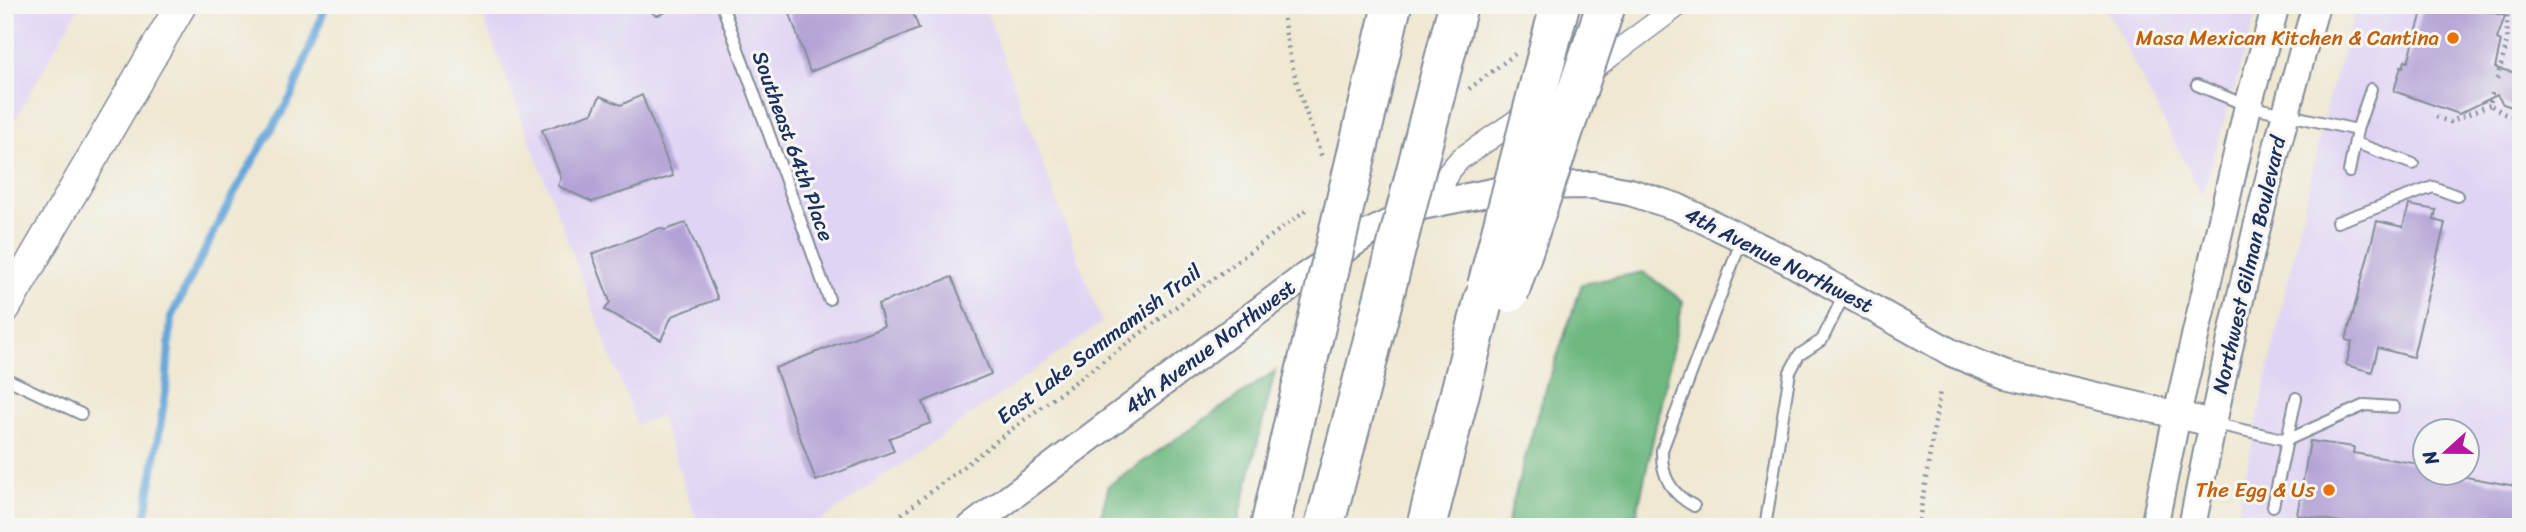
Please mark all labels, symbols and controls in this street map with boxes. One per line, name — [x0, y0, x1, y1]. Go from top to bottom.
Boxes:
place label: Masa Mexican Kitchen & Cantina — [2136, 19, 2439, 57]
marker: Masa Mexican Kitchen & Cantina — [2445, 30, 2461, 46]
street label: Southeast 64th Place — [741, 45, 845, 247]
street label: Northwest Gilman Boulevard — [2201, 131, 2298, 398]
street label: 4th Avenue Northwest — [1678, 196, 1880, 324]
street label: East Lake Sammamish Trail — [988, 253, 1211, 434]
street label: 4th Avenue Northwest — [1116, 269, 1304, 425]
north arrow — [2410, 416, 2480, 486]
text: N — [2413, 445, 2449, 471]
place label: The Egg & Us — [2196, 471, 2315, 509]
marker: The Egg & Us — [2321, 482, 2337, 498]

